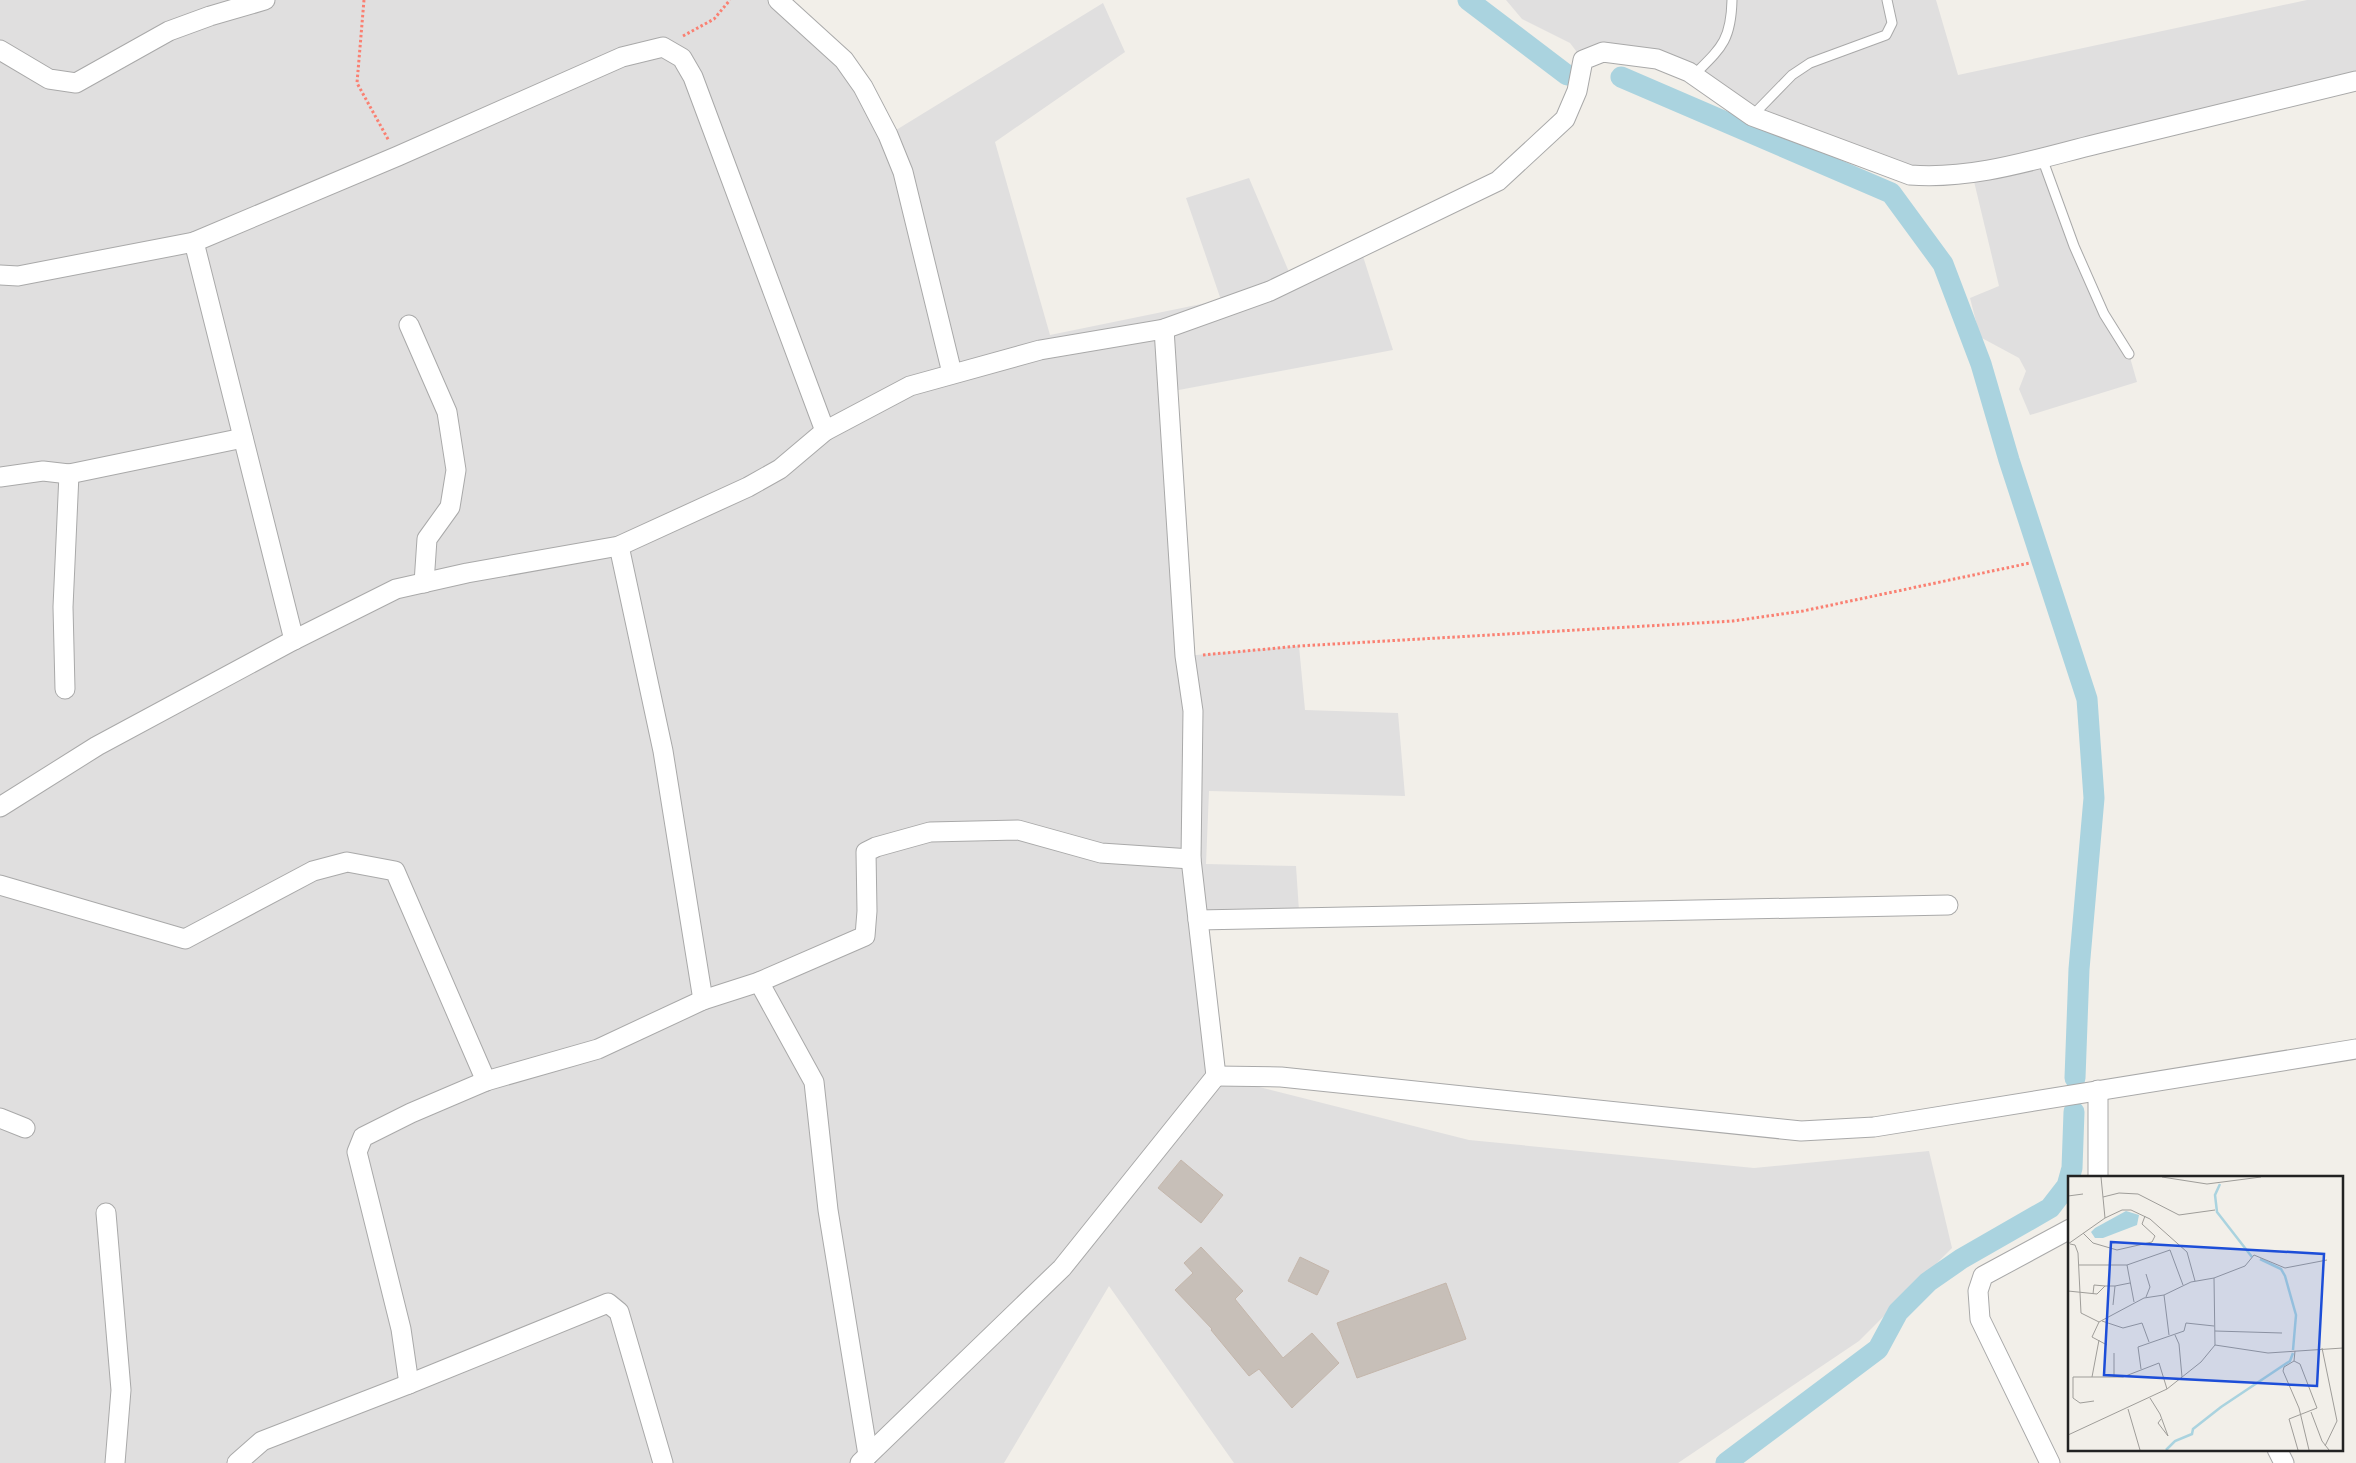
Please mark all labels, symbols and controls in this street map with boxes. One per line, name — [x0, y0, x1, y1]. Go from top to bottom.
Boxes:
inset map — [2068, 1176, 2344, 1450]

